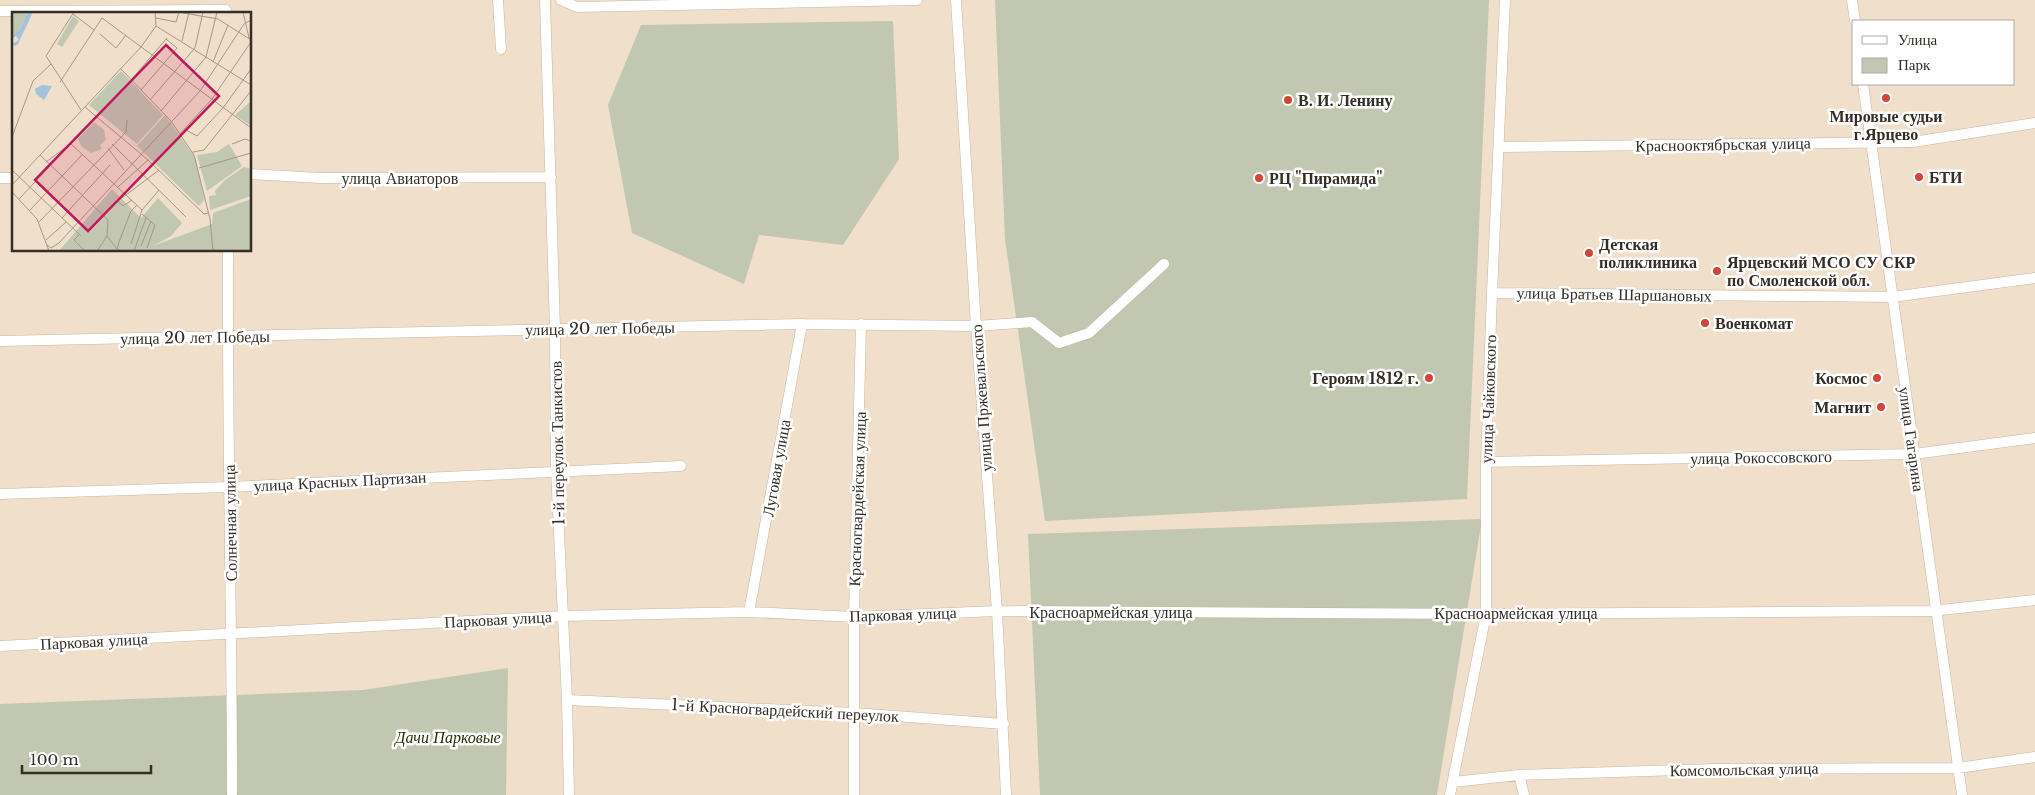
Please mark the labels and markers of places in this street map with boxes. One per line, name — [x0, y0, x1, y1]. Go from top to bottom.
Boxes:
place label: В. И. Ленину — [1298, 90, 1393, 110]
marker: Мировые судьи г.Ярцево — [1880, 92, 1892, 104]
marker: В. И. Ленину — [1282, 94, 1294, 106]
place label: Мировые судьи г.Ярцево — [1830, 106, 1942, 144]
place label: БТИ — [1929, 167, 1963, 187]
place label: РЦ "Пирамида" — [1269, 168, 1382, 188]
marker: БТИ — [1913, 171, 1925, 183]
marker: РЦ "Пирамида" — [1253, 172, 1265, 184]
place label: Детская поликлиника — [1599, 234, 1697, 272]
marker: Детская поликлиника — [1583, 247, 1595, 259]
place label: Ярцевский МСО СУ СКР по Смоленской обл. — [1727, 252, 1915, 290]
marker: Ярцевский МСО СУ СКР по Смоленской обл. — [1711, 265, 1723, 277]
place label: Военкомат — [1715, 313, 1793, 333]
marker: Военкомат — [1699, 317, 1711, 329]
place label: Героям 1812 г. — [1312, 368, 1419, 388]
place label: Космос — [1815, 368, 1867, 388]
marker: Героям 1812 г. — [1423, 372, 1435, 384]
marker: Космос — [1871, 372, 1883, 384]
place label: Магнит — [1814, 397, 1871, 417]
marker: Магнит — [1875, 401, 1887, 413]

